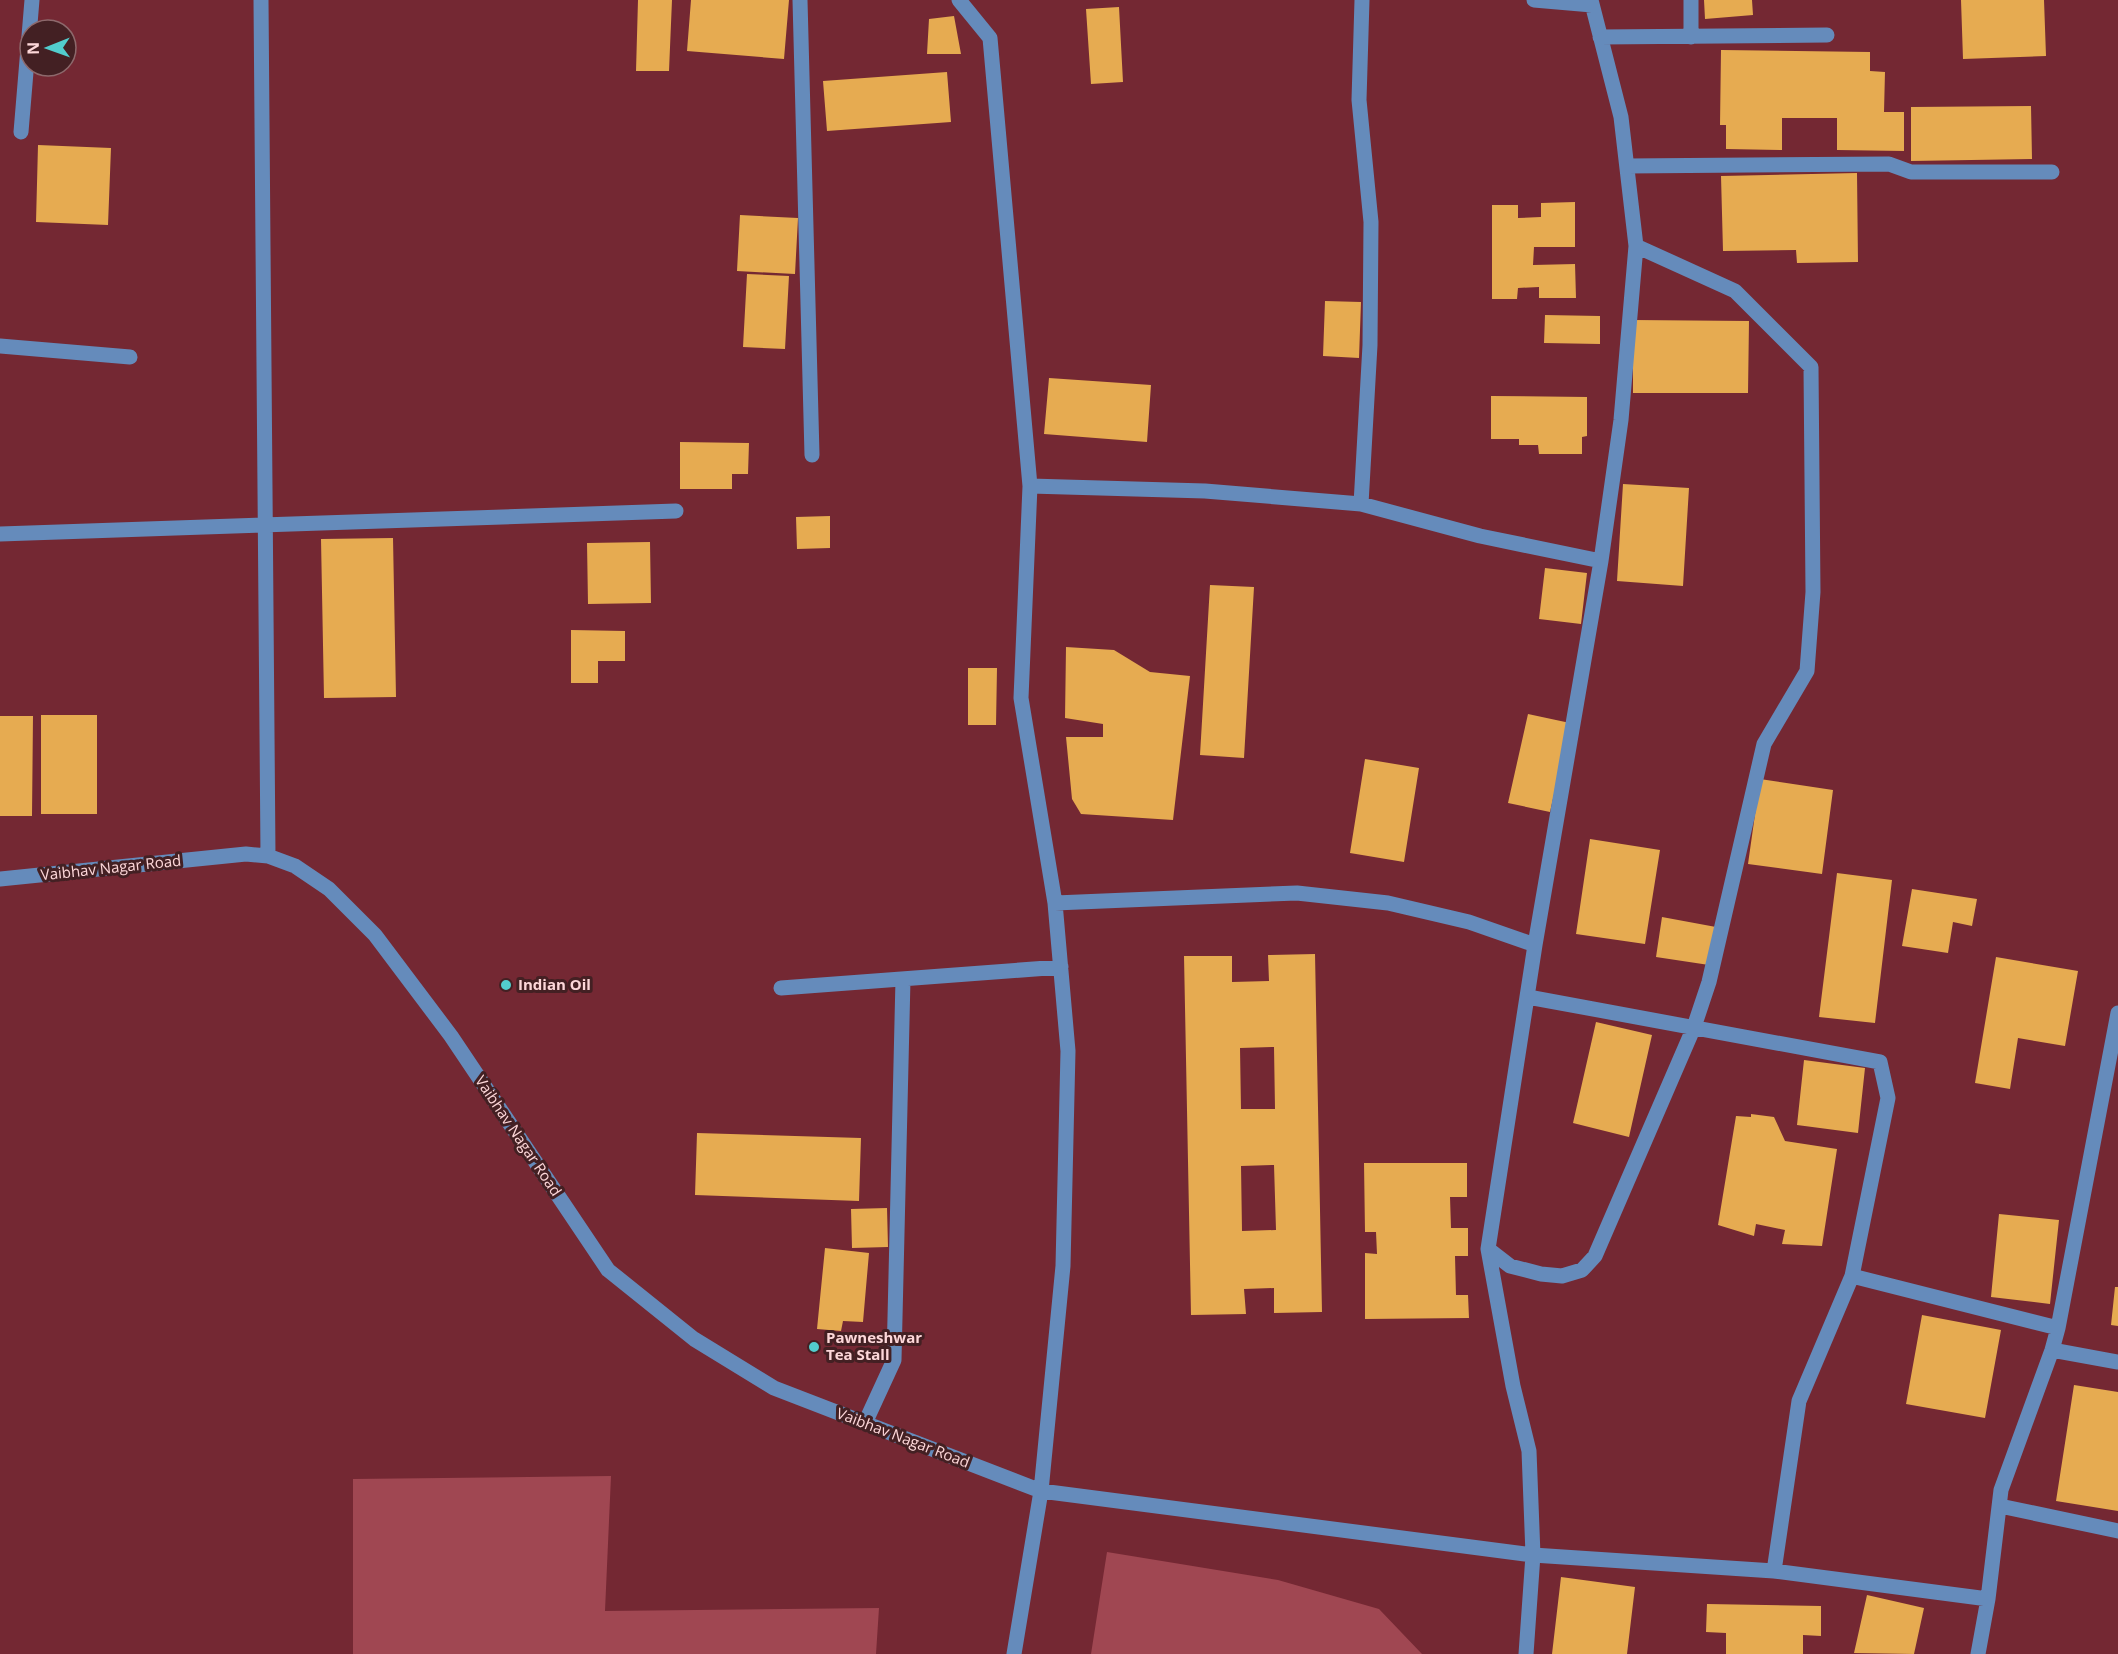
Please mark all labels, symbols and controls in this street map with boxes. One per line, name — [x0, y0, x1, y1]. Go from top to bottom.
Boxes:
north arrow — [18, 18, 78, 78]
text: N — [22, 42, 44, 55]
street label: Vaibhav Nagar Road — [40, 850, 182, 884]
place label: Indian Oil — [518, 974, 591, 994]
marker: Indian Oil — [499, 978, 513, 992]
street label: Vaibhav Nagar Road — [471, 1071, 567, 1200]
place label: Pawneshwar Tea Stall — [826, 1327, 922, 1364]
marker: Pawneshwar Tea Stall — [807, 1340, 821, 1354]
street label: Vaibhav Nagar Road — [834, 1402, 973, 1472]

